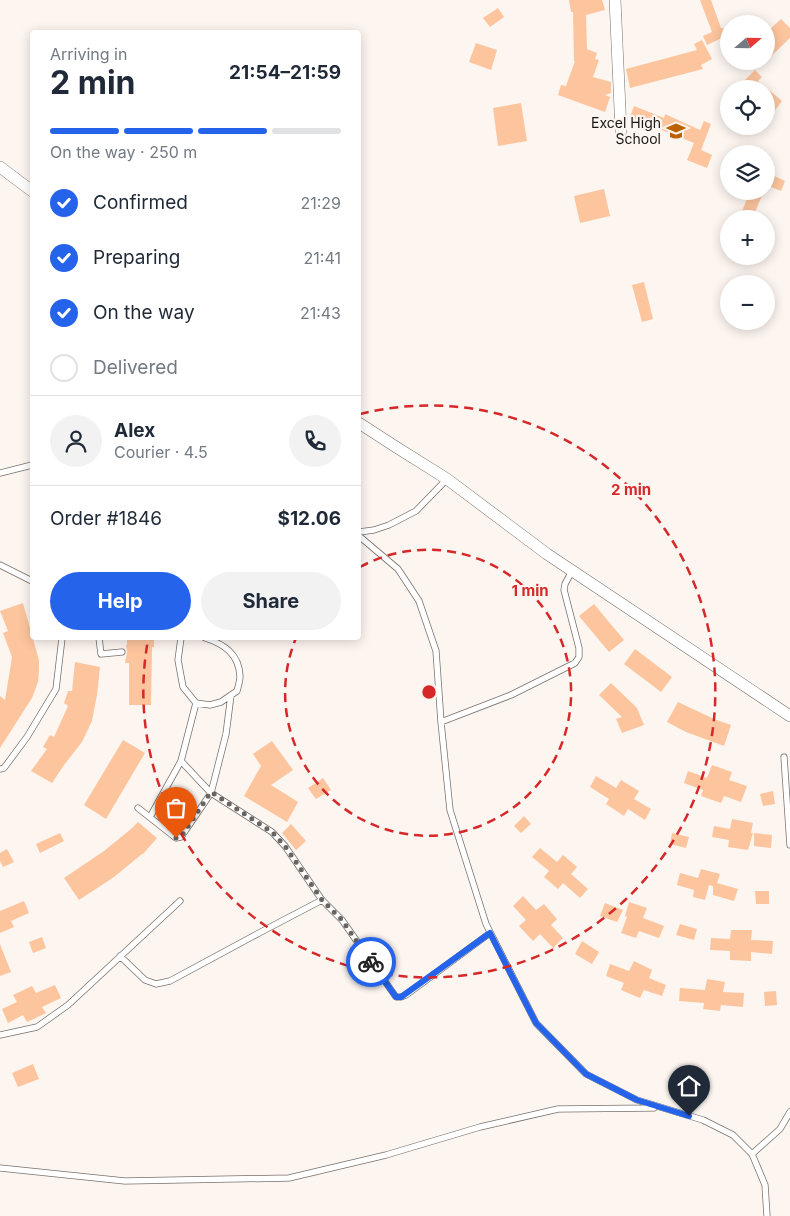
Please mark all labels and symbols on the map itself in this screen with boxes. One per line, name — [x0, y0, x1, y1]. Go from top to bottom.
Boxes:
north arrow — [720, 15, 775, 70]
place label: Excel High School — [591, 114, 661, 147]
school or university icon: Excel High School — [665, 120, 687, 142]
text: 2 min — [611, 480, 651, 499]
text: 1 min — [511, 581, 549, 600]
centre of rings — [420, 683, 438, 701]
pin — [155, 787, 197, 838]
courier — [346, 937, 396, 987]
pin — [668, 1065, 710, 1116]

